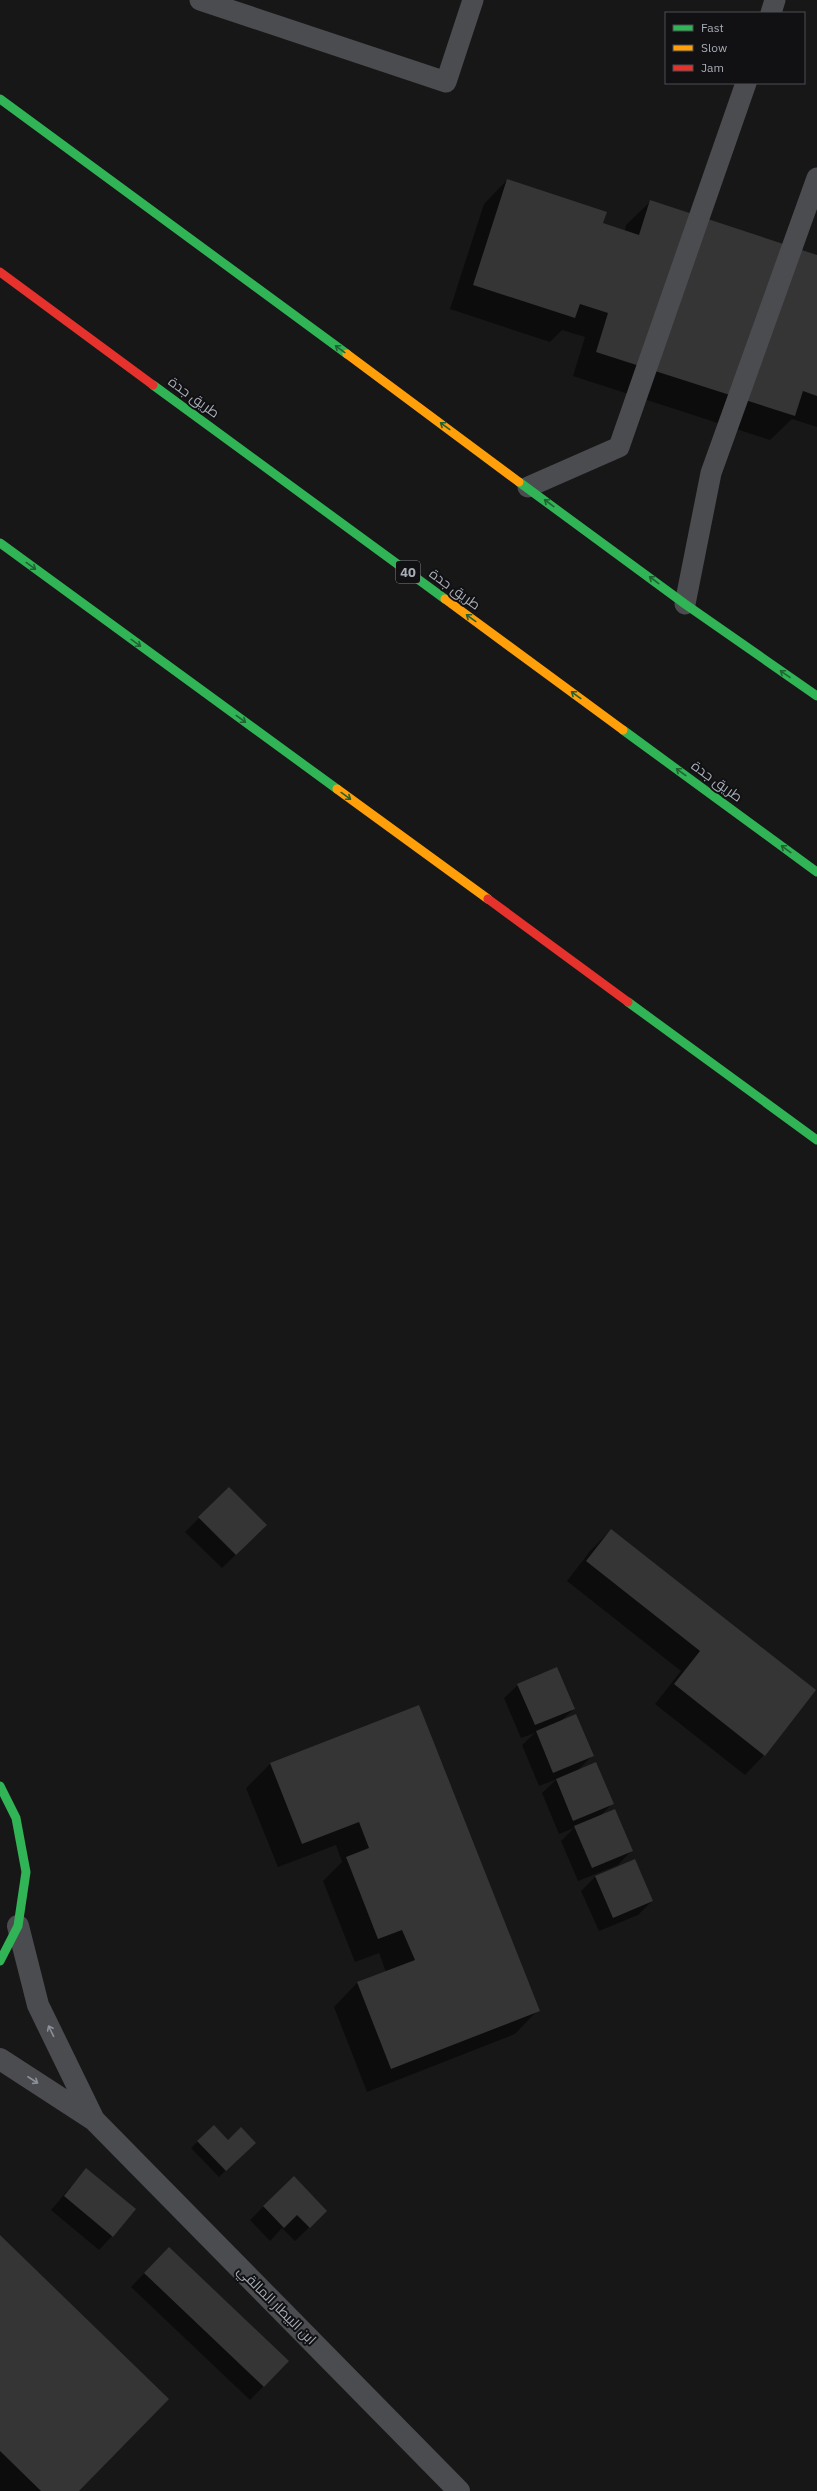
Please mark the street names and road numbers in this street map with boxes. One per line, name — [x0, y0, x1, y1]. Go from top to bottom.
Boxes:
street label: طريق جدة — [165, 372, 223, 422]
road number: 40 — [396, 561, 420, 583]
street label: طريق جدة — [426, 564, 484, 614]
street label: طريق جدة — [688, 756, 746, 806]
street label: ابن البيطار المالقي — [232, 2262, 320, 2350]

